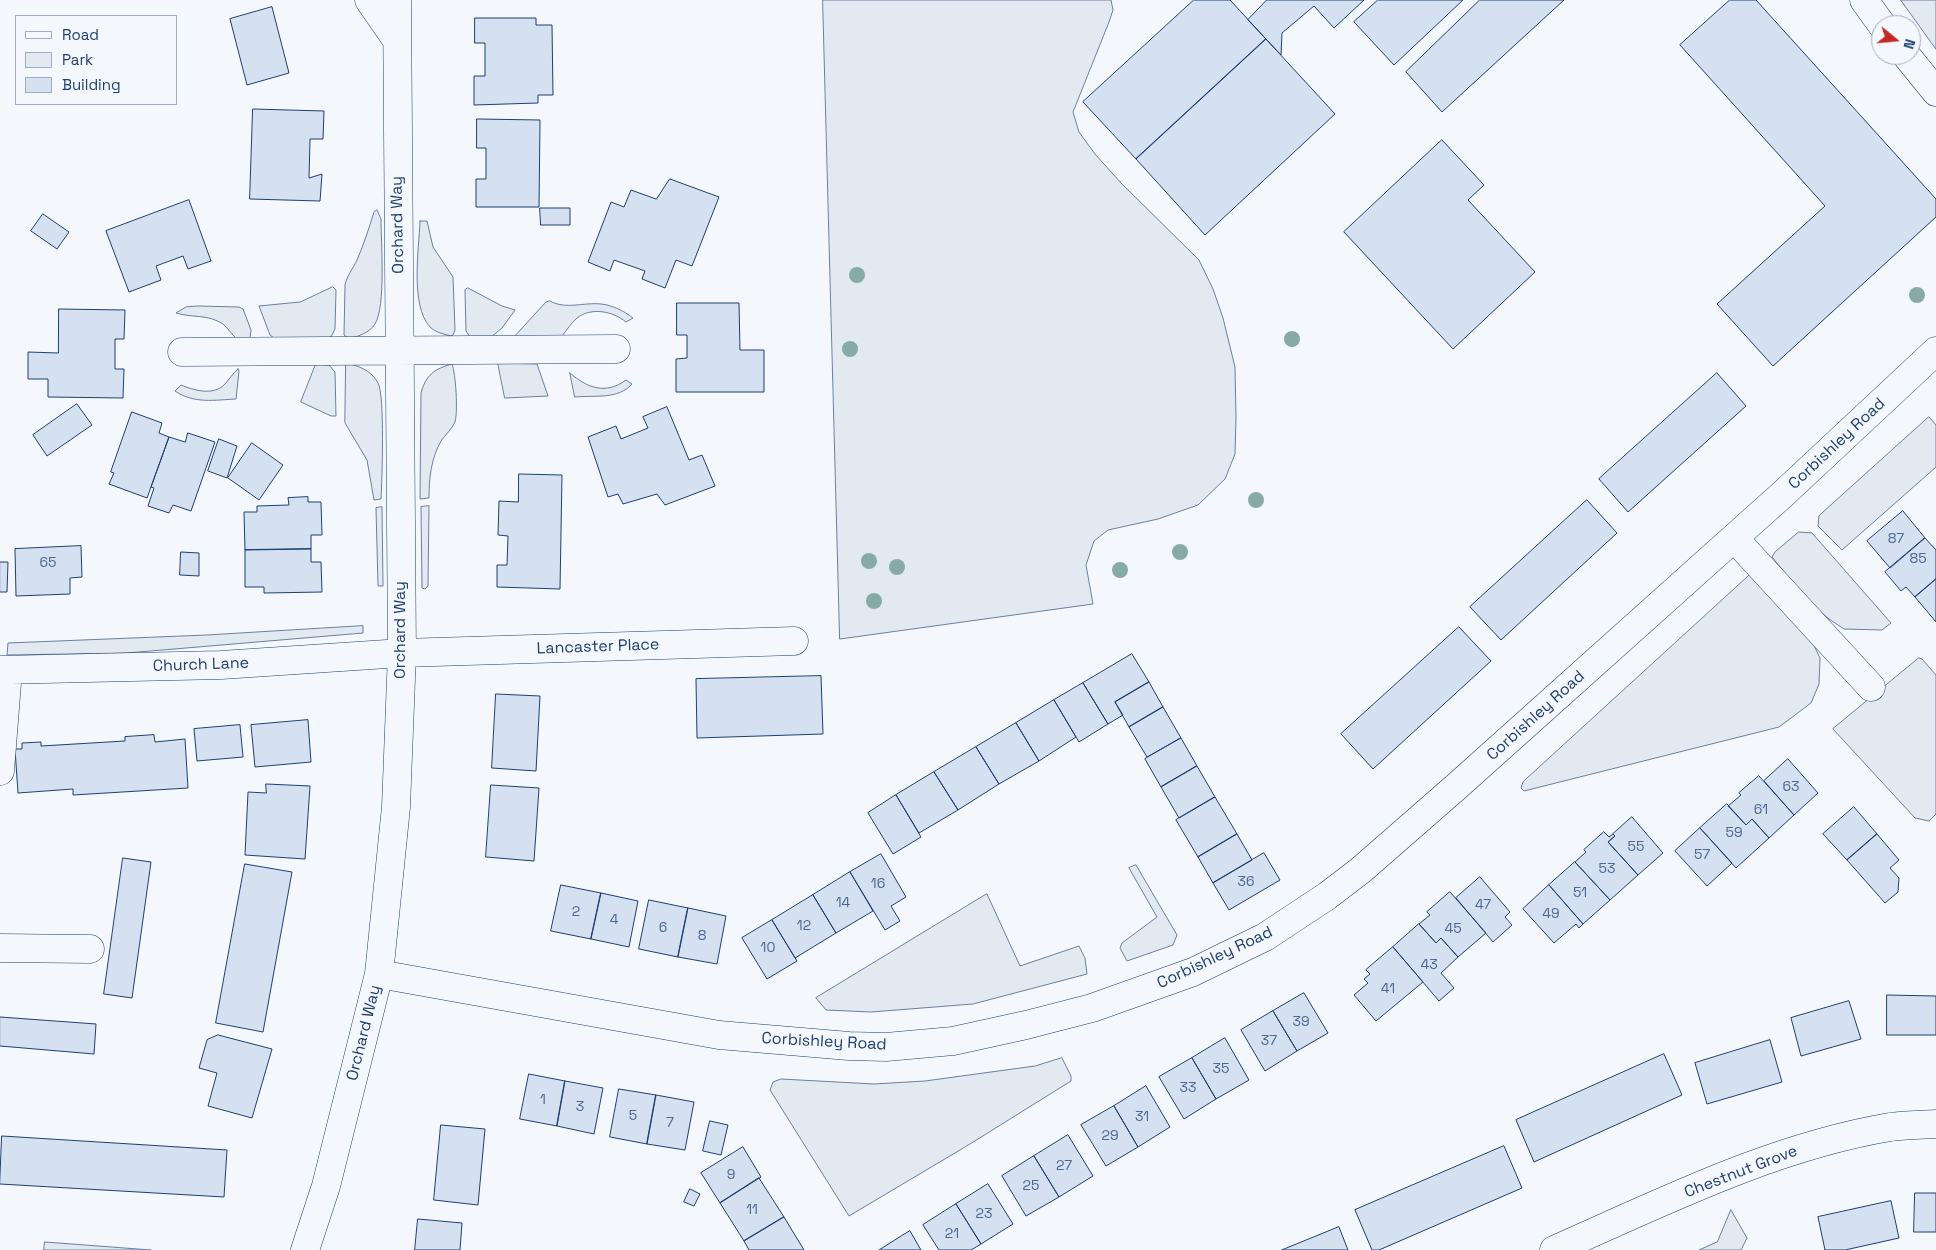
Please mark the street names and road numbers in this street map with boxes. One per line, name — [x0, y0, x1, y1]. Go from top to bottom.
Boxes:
street label: Orchard Way — [388, 176, 408, 274]
street label: Corbishley Road — [1785, 394, 1889, 494]
street label: Orchard Way — [391, 581, 411, 679]
street label: Lancaster Place — [536, 635, 660, 659]
street label: Church Lane — [153, 654, 249, 676]
street label: Corbishley Road — [1483, 667, 1589, 765]
street label: Corbishley Road — [1154, 923, 1276, 993]
street label: Orchard Way — [343, 983, 385, 1083]
street label: Corbishley Road — [761, 1029, 887, 1055]
street label: Chestnut Grove — [1682, 1142, 1800, 1202]

